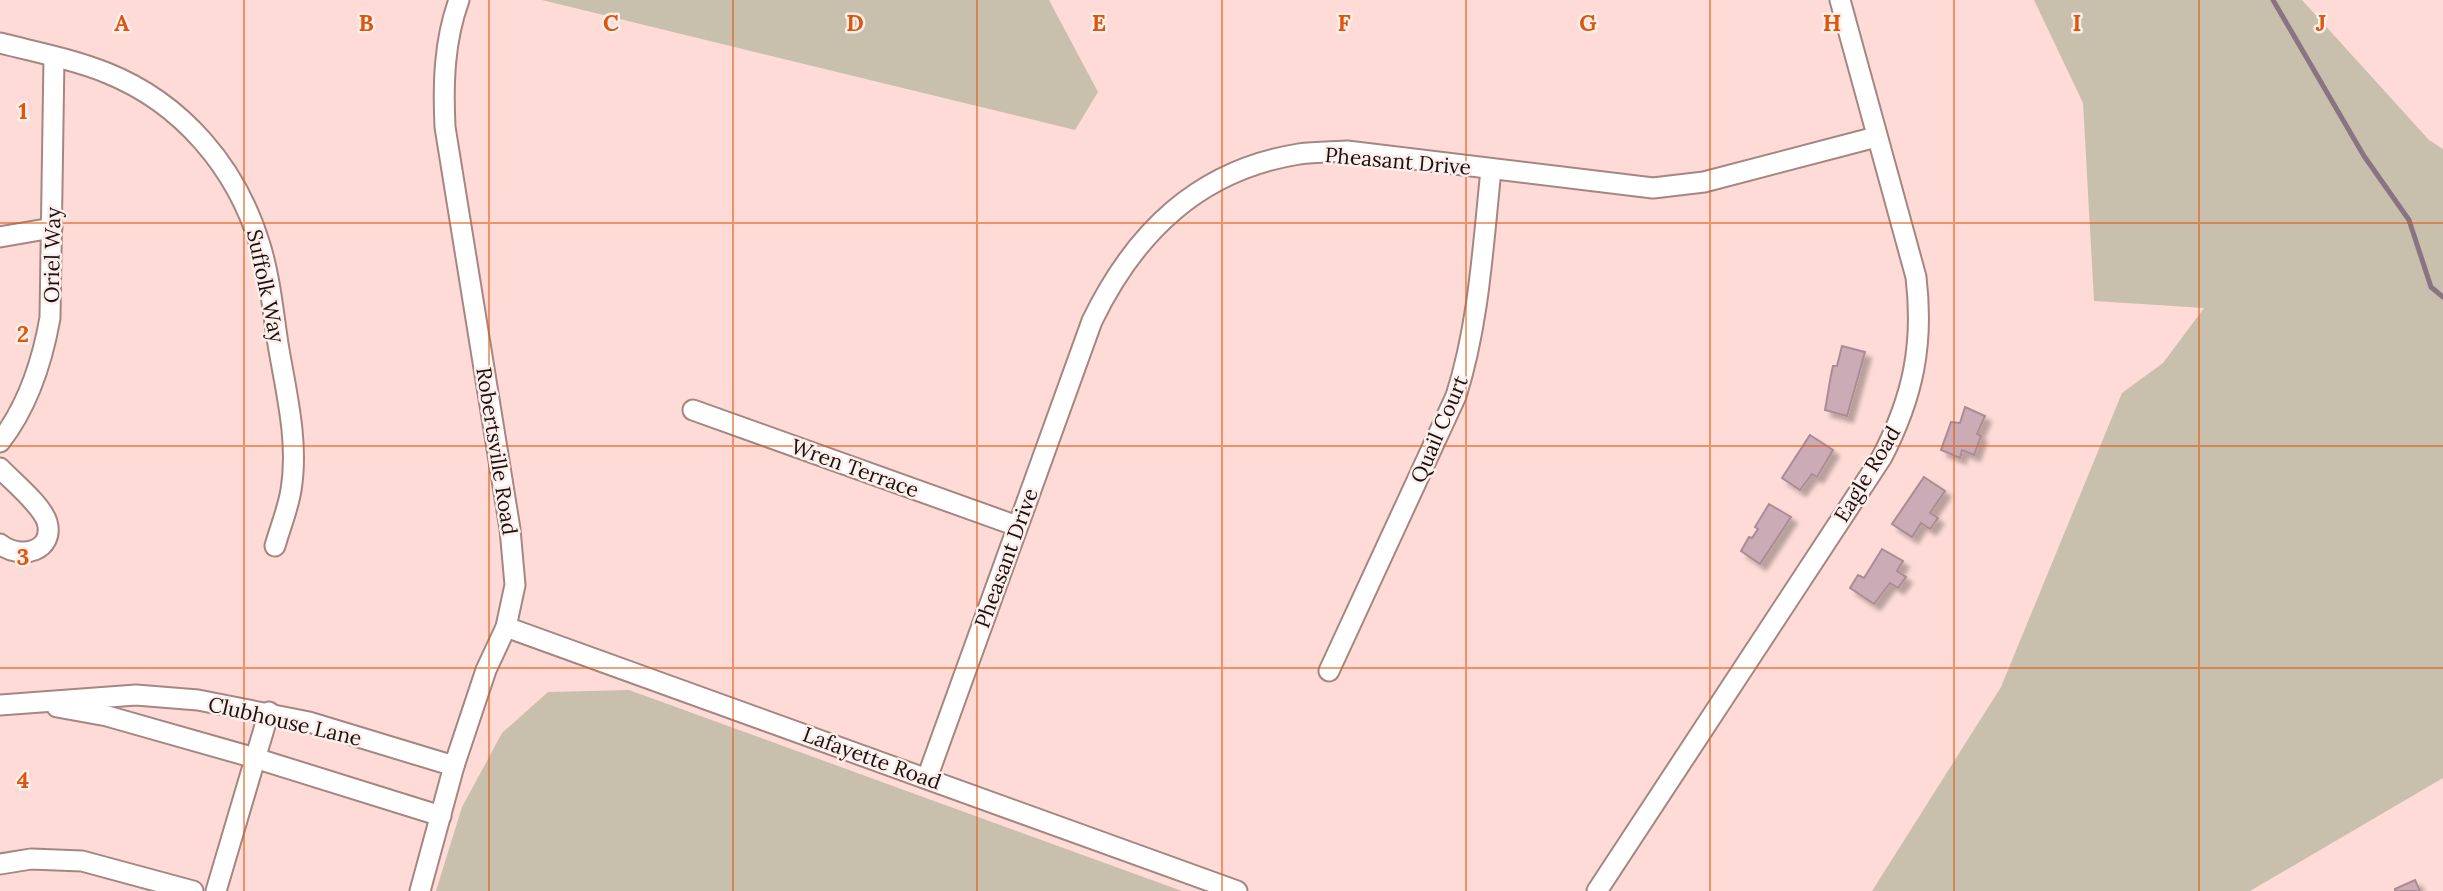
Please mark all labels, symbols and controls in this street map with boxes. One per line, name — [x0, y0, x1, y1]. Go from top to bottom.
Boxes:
text: A — [114, 8, 130, 37]
text: B — [358, 8, 374, 37]
text: C — [603, 8, 619, 37]
text: D — [846, 8, 864, 37]
text: E — [1092, 8, 1106, 37]
text: F — [1337, 8, 1351, 37]
text: G — [1579, 8, 1597, 37]
text: H — [1823, 8, 1841, 37]
text: I — [2073, 8, 2081, 37]
text: J — [2316, 8, 2326, 37]
text: 1 — [18, 96, 28, 125]
street label: Pheasant Drive — [1324, 141, 1472, 181]
street label: Oriel Way — [38, 207, 66, 303]
street label: Suffolk Way — [241, 227, 291, 345]
text: 2 — [17, 319, 29, 348]
street label: Robertsville Road — [470, 365, 524, 537]
street label: Quail Court — [1404, 370, 1474, 487]
street label: Eagle Road — [1828, 421, 1906, 527]
street label: Wren Terrace — [787, 432, 923, 504]
street label: Pheasant Drive — [968, 484, 1044, 632]
text: 3 — [17, 542, 29, 571]
street label: Clubhouse Lane — [206, 690, 364, 752]
street label: Lafayette Road — [799, 720, 945, 796]
text: 4 — [17, 765, 29, 794]

